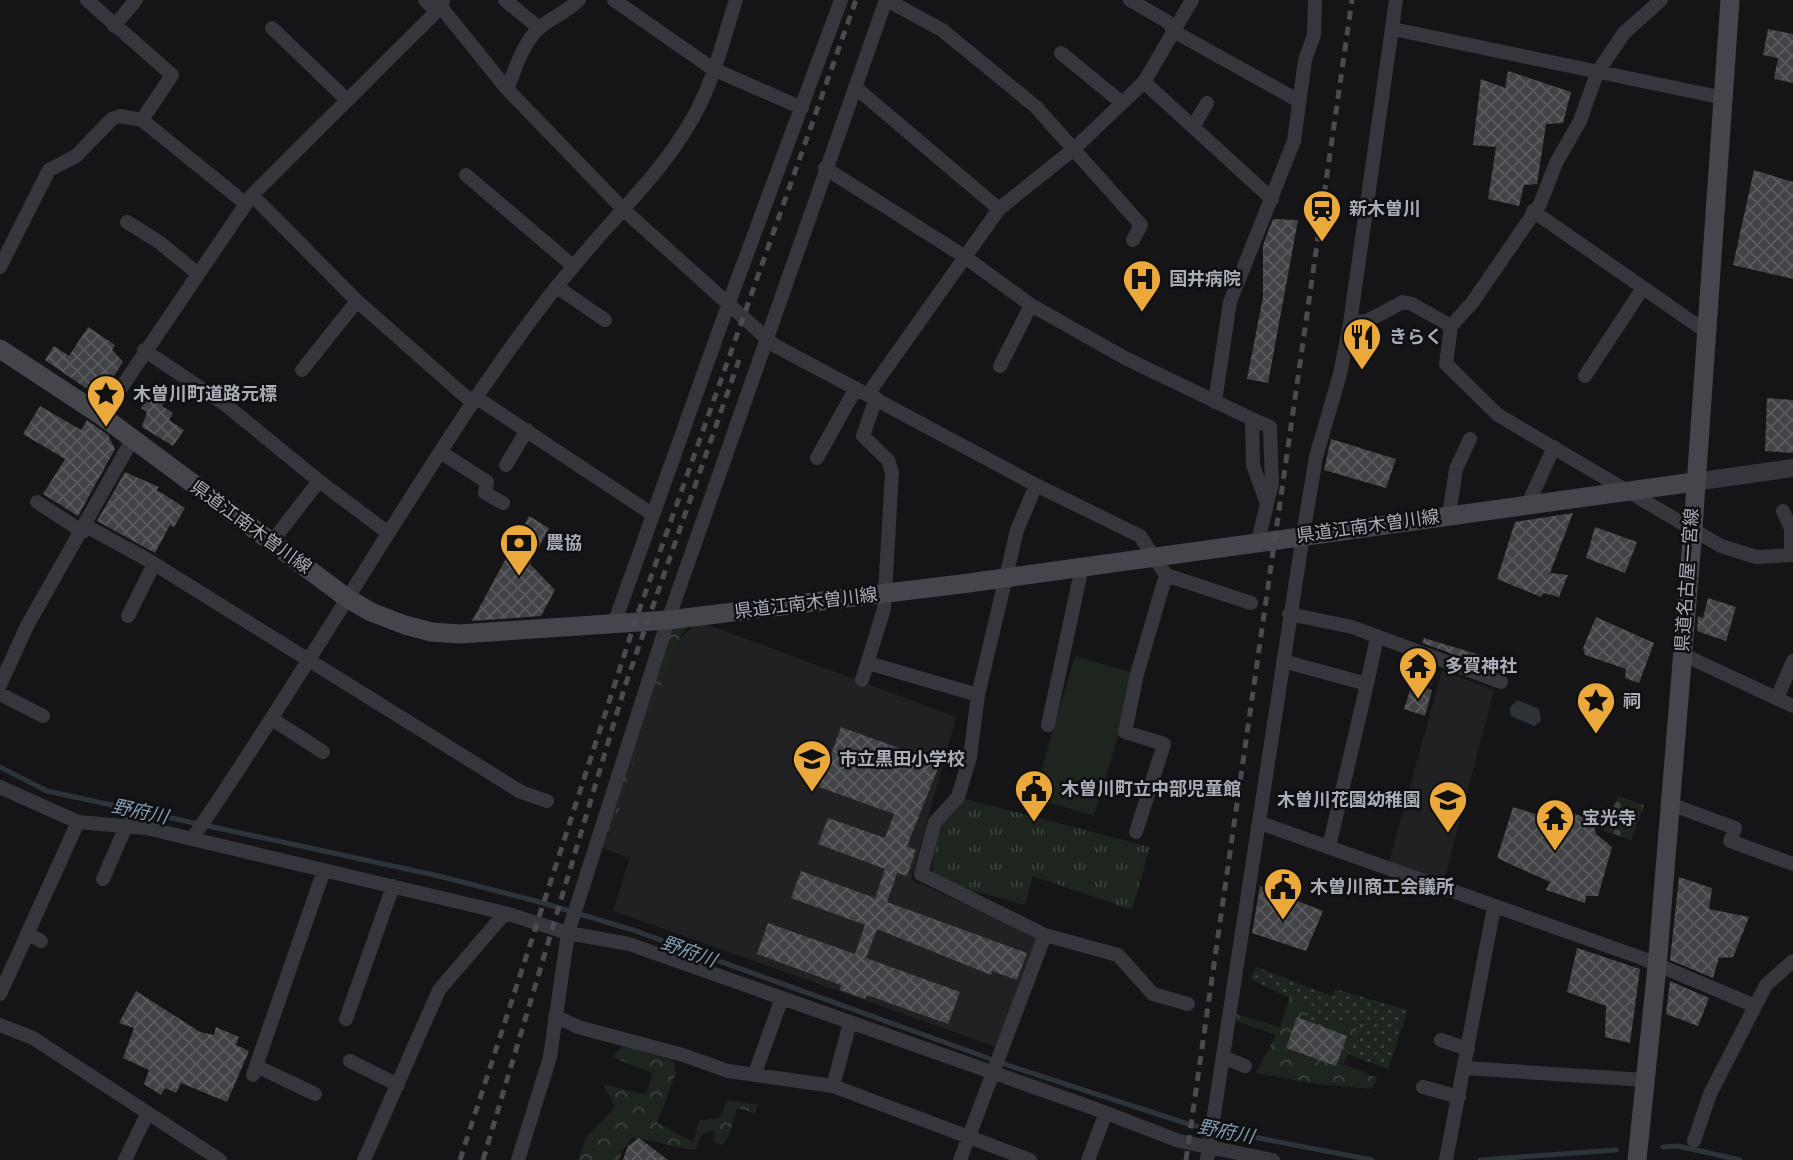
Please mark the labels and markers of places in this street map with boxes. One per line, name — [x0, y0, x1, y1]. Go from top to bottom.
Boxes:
station icon: 新木曽川 — [1301, 188, 1343, 243]
place label: 新木曽川 — [1349, 197, 1421, 220]
hospital icon: 国井病院 — [1121, 258, 1163, 313]
place label: 国井病院 — [1169, 267, 1241, 290]
restaurant icon: きらく — [1341, 316, 1383, 371]
place label: きらく — [1389, 325, 1443, 348]
place icon: 木曽川町道路元標 — [85, 373, 127, 428]
place label: 木曽川町道路元標 — [133, 382, 277, 405]
bank icon: 農協 — [498, 522, 540, 577]
place label: 農協 — [546, 531, 582, 554]
temple icon: 多賀神社 — [1397, 645, 1439, 700]
place label: 多賀神社 — [1445, 654, 1517, 677]
place icon: 祠 — [1575, 680, 1617, 735]
place label: 祠 — [1623, 689, 1641, 712]
school or university icon: 市立黒田小学校 — [791, 738, 833, 793]
place label: 市立黒田小学校 — [839, 747, 965, 770]
public building icon: 木曽川町立中部児童館 — [1013, 768, 1055, 823]
place label: 木曽川町立中部児童館 — [1061, 777, 1241, 800]
school or university icon: 木曽川花園幼稚園 — [1427, 779, 1469, 834]
place label: 木曽川花園幼稚園 — [1277, 788, 1421, 811]
temple icon: 宝光寺 — [1534, 797, 1576, 852]
place label: 宝光寺 — [1582, 806, 1636, 829]
public building icon: 木曽川商工会議所 — [1262, 866, 1304, 921]
place label: 木曽川商工会議所 — [1310, 875, 1454, 898]

